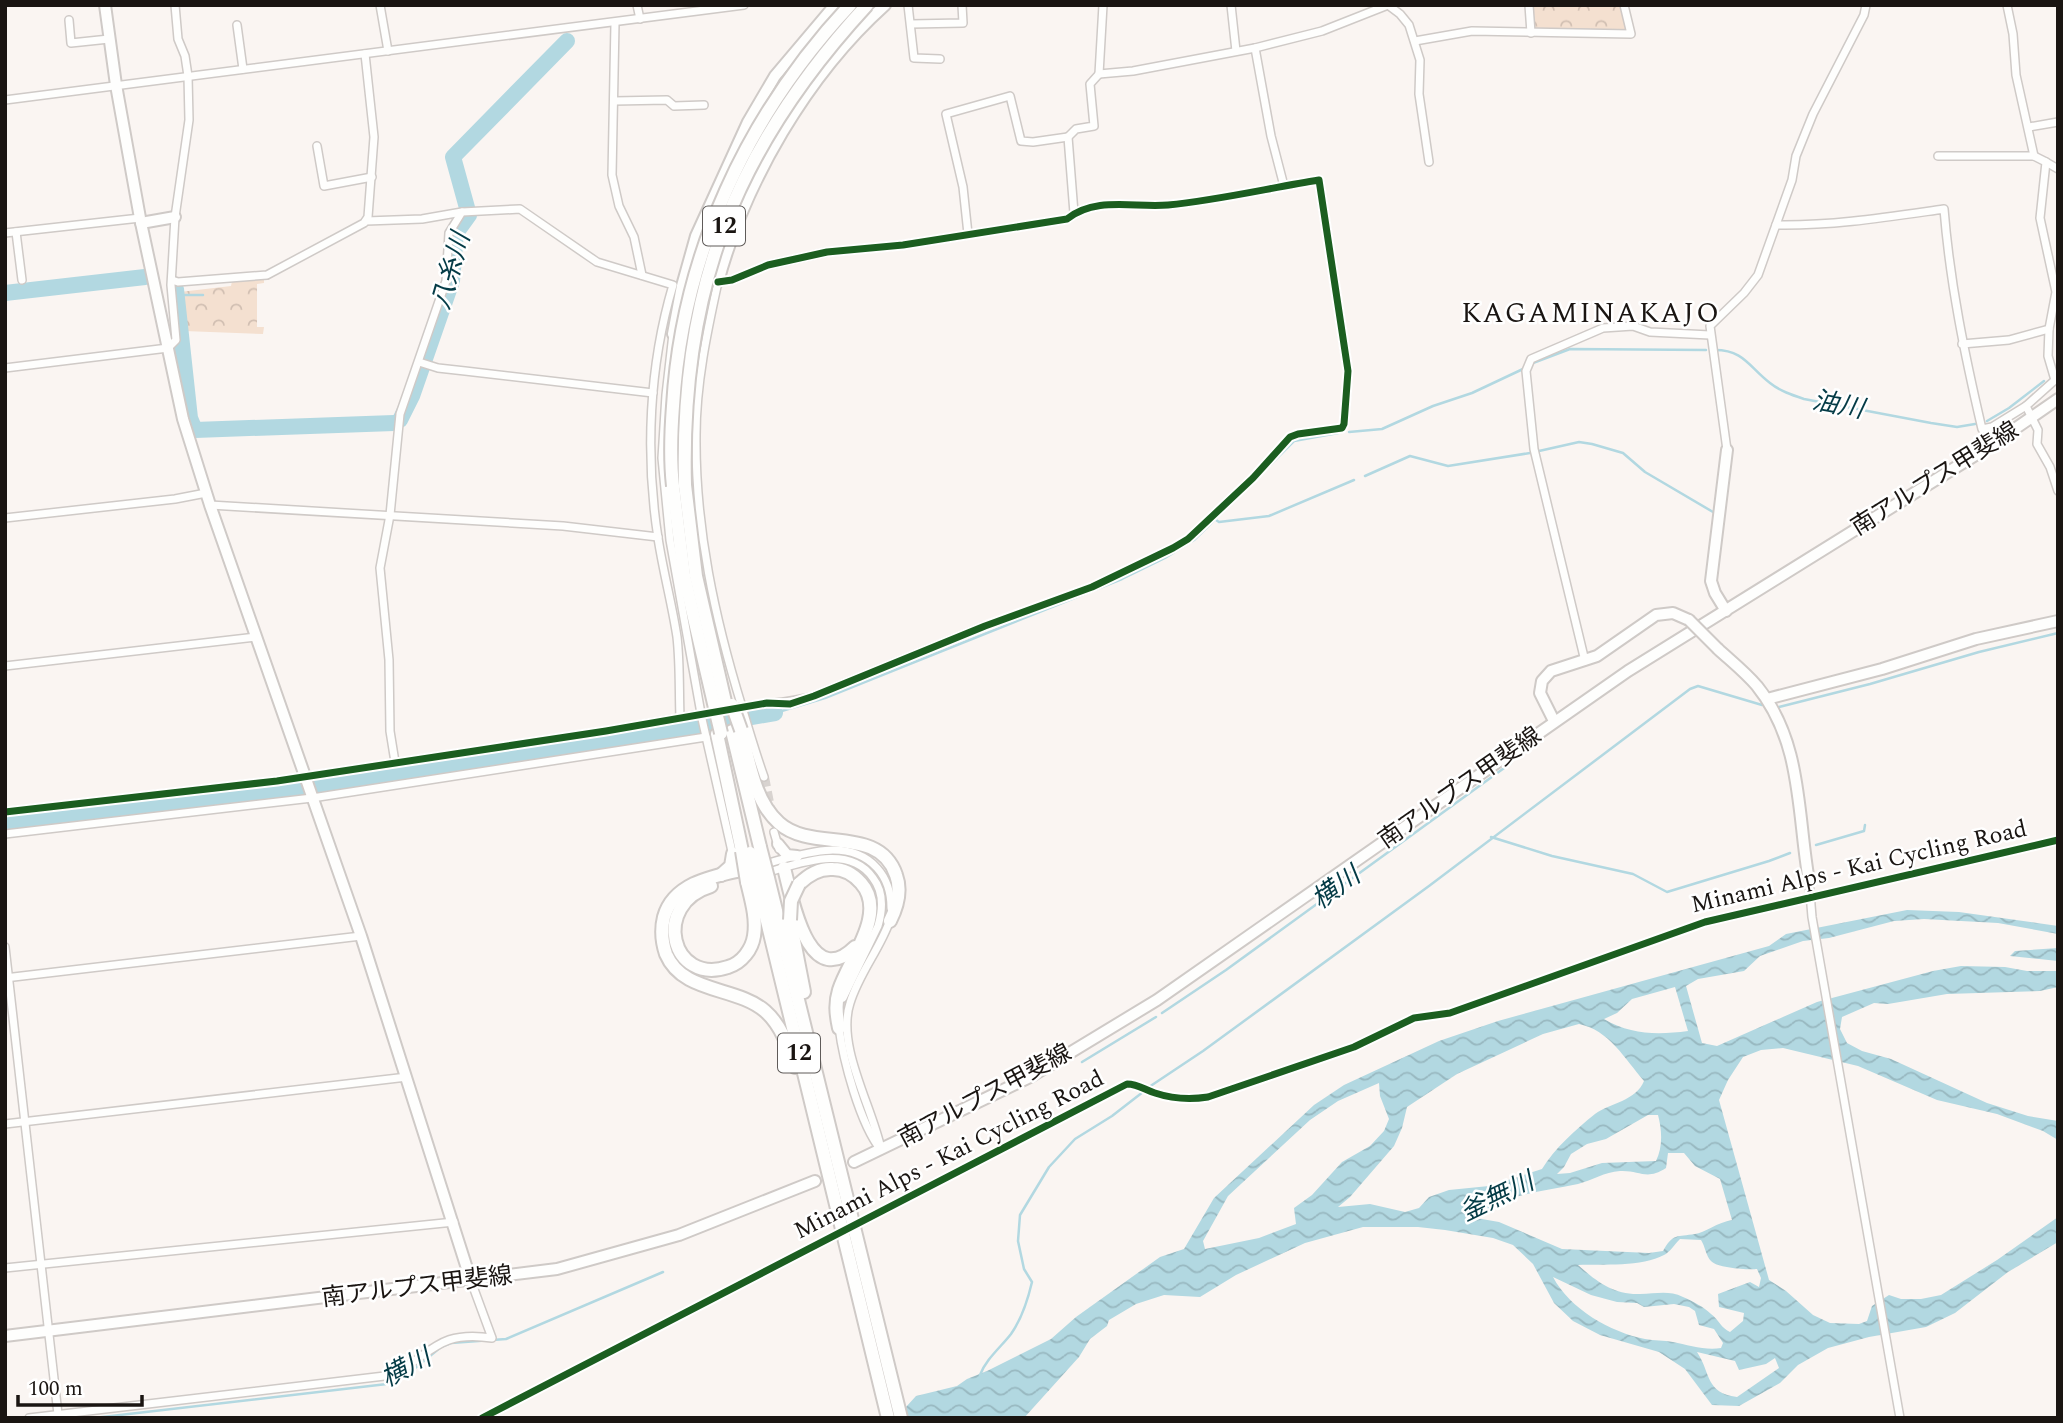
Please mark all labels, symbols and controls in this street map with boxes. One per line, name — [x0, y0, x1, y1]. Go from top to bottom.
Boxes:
road number: 12 — [703, 206, 745, 246]
water label: 八糸川 — [421, 225, 482, 314]
district label: KAGAMINAKAJO — [1461, 292, 1721, 335]
water label: 油川 — [1809, 380, 1870, 430]
street label: 南アルプス甲斐線 — [1844, 413, 2026, 545]
street label: 南アルプス甲斐線 — [1371, 718, 1549, 858]
street label: Minami Alps - Kai Cycling Road — [1687, 811, 2031, 923]
water label: 横川 — [1303, 855, 1371, 919]
road number: 12 — [778, 1034, 820, 1072]
street label: 南アルプス甲斐線 — [892, 1035, 1078, 1157]
street label: Minami Alps - Kai Cycling Road — [788, 1061, 1110, 1249]
water label: 釜無川 — [1453, 1161, 1544, 1232]
street label: 南アルプス甲斐線 — [320, 1257, 514, 1317]
water label: 横川 — [374, 1337, 441, 1398]
scale bar — [18, 1364, 142, 1408]
text: 100 m — [28, 1373, 83, 1405]

